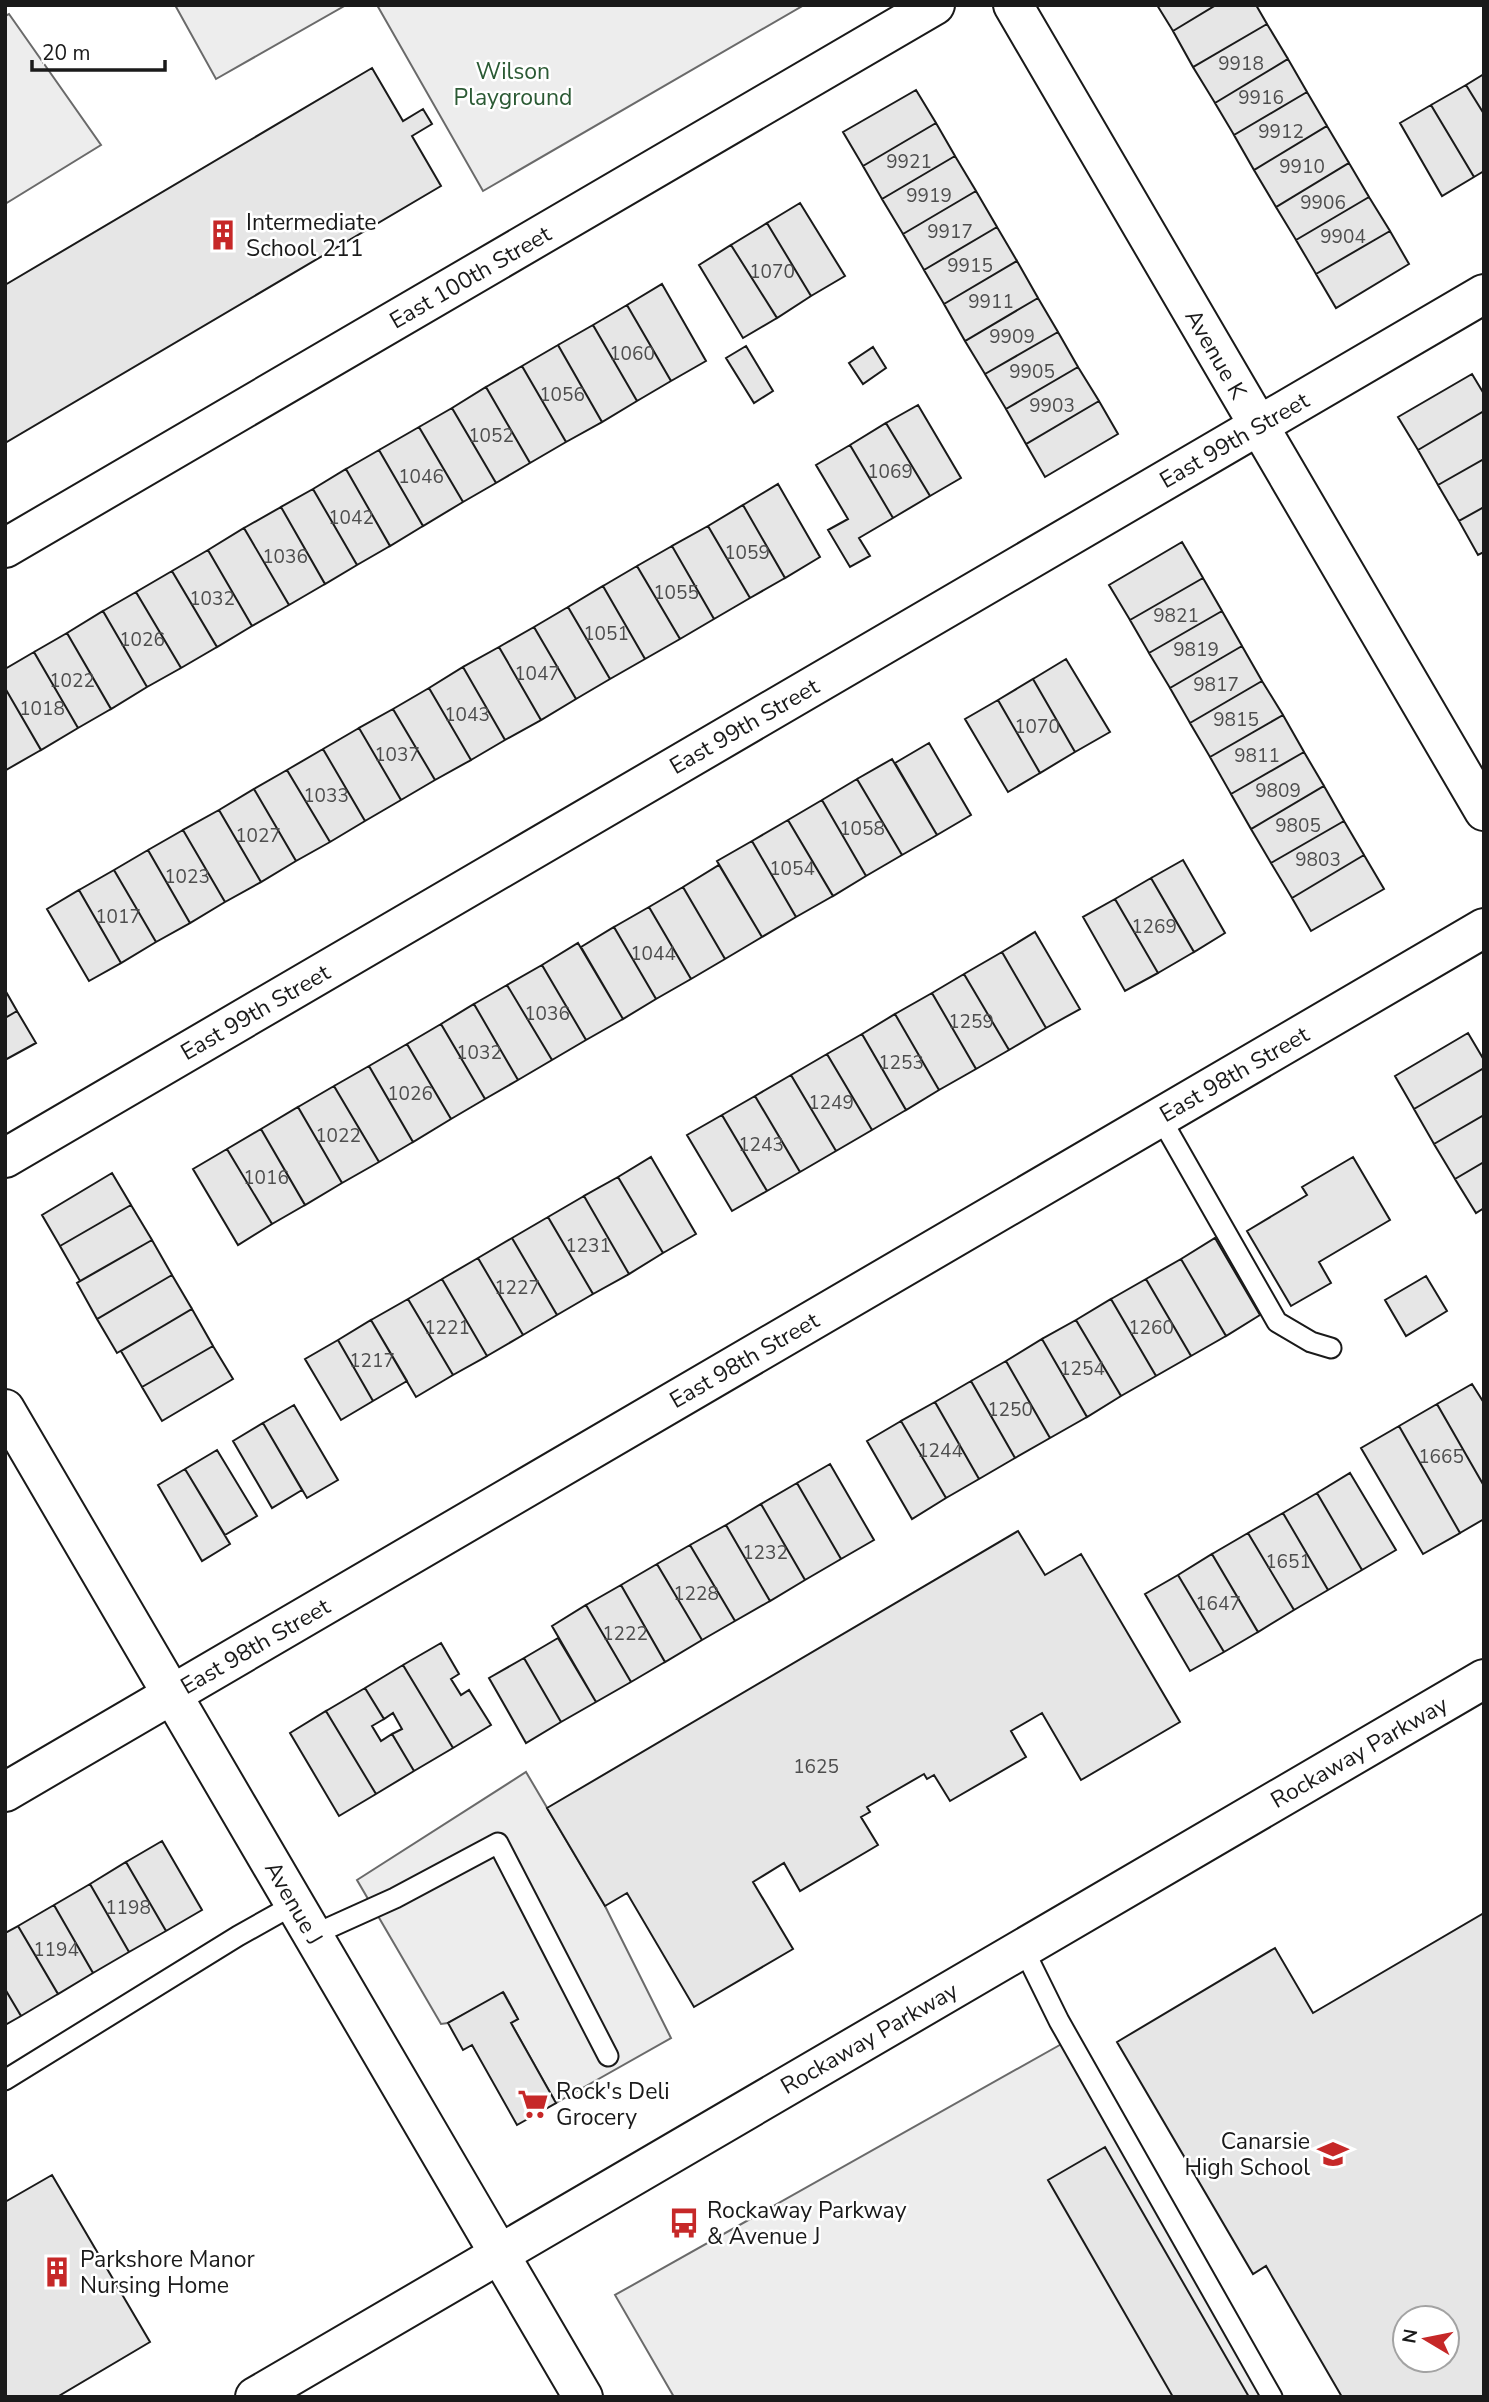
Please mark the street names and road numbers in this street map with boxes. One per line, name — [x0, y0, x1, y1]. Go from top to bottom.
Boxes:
street label: East 100th Street — [384, 218, 557, 336]
street label: Avenue K — [1178, 304, 1254, 405]
street label: East 99th Street — [1154, 385, 1315, 496]
street label: East 99th Street — [664, 671, 825, 782]
street label: East 99th Street — [175, 957, 336, 1068]
street label: East 98th Street — [1154, 1019, 1315, 1130]
street label: East 98th Street — [664, 1305, 825, 1416]
street label: East 98th Street — [175, 1591, 336, 1702]
street label: Rockaway Parkway — [1265, 1689, 1454, 1816]
street label: Avenue J — [257, 1856, 330, 1951]
street label: Rockaway Parkway — [775, 1975, 964, 2102]

